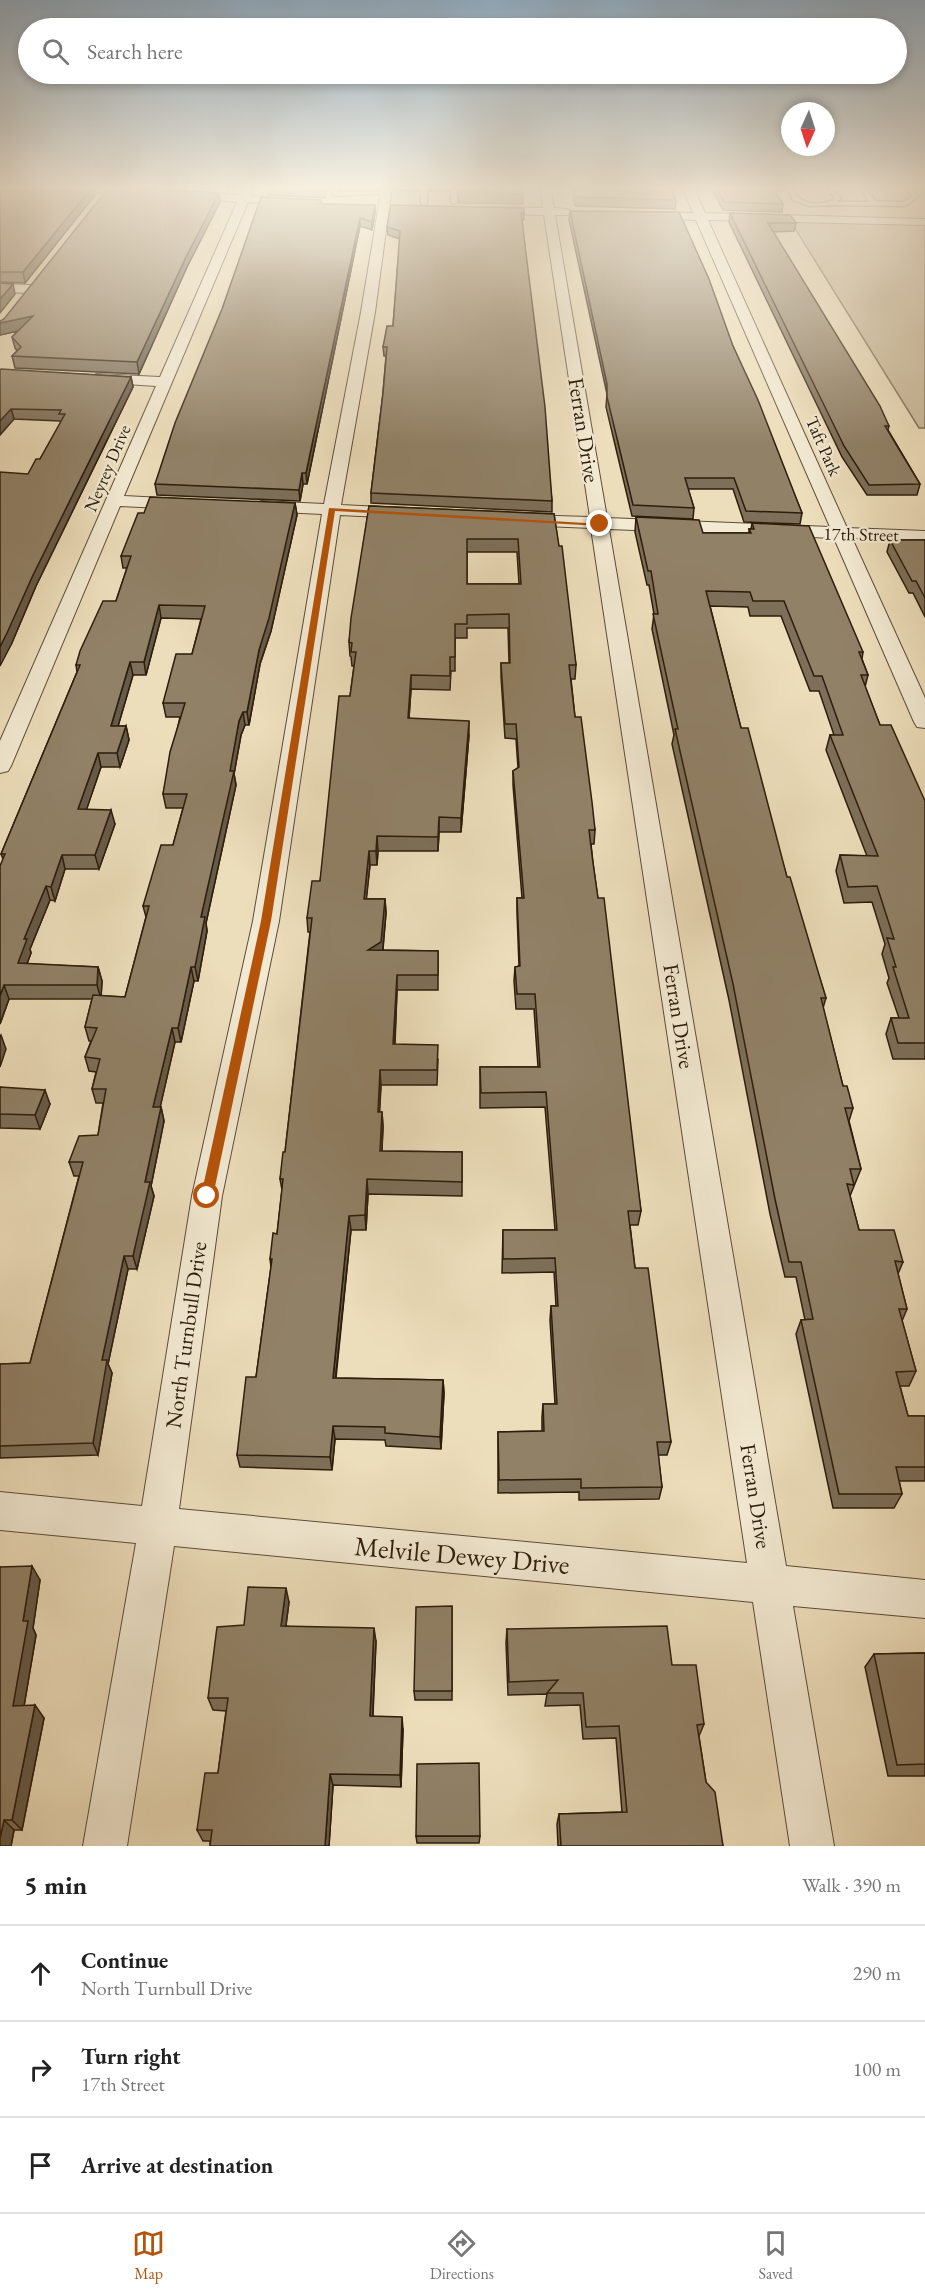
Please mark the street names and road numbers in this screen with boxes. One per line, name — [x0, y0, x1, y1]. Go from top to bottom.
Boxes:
street label: Ferran Drive — [561, 376, 607, 485]
street label: Taft Park — [801, 413, 848, 480]
street label: Neyrey Drive — [78, 421, 136, 515]
street label: 17th Street — [823, 522, 899, 546]
street label: Ferran Drive — [656, 962, 702, 1071]
street label: North Turnbull Drive — [159, 1239, 214, 1430]
street label: Ferran Drive — [733, 1442, 779, 1551]
street label: Melvile Dewey Drive — [353, 1528, 571, 1582]

